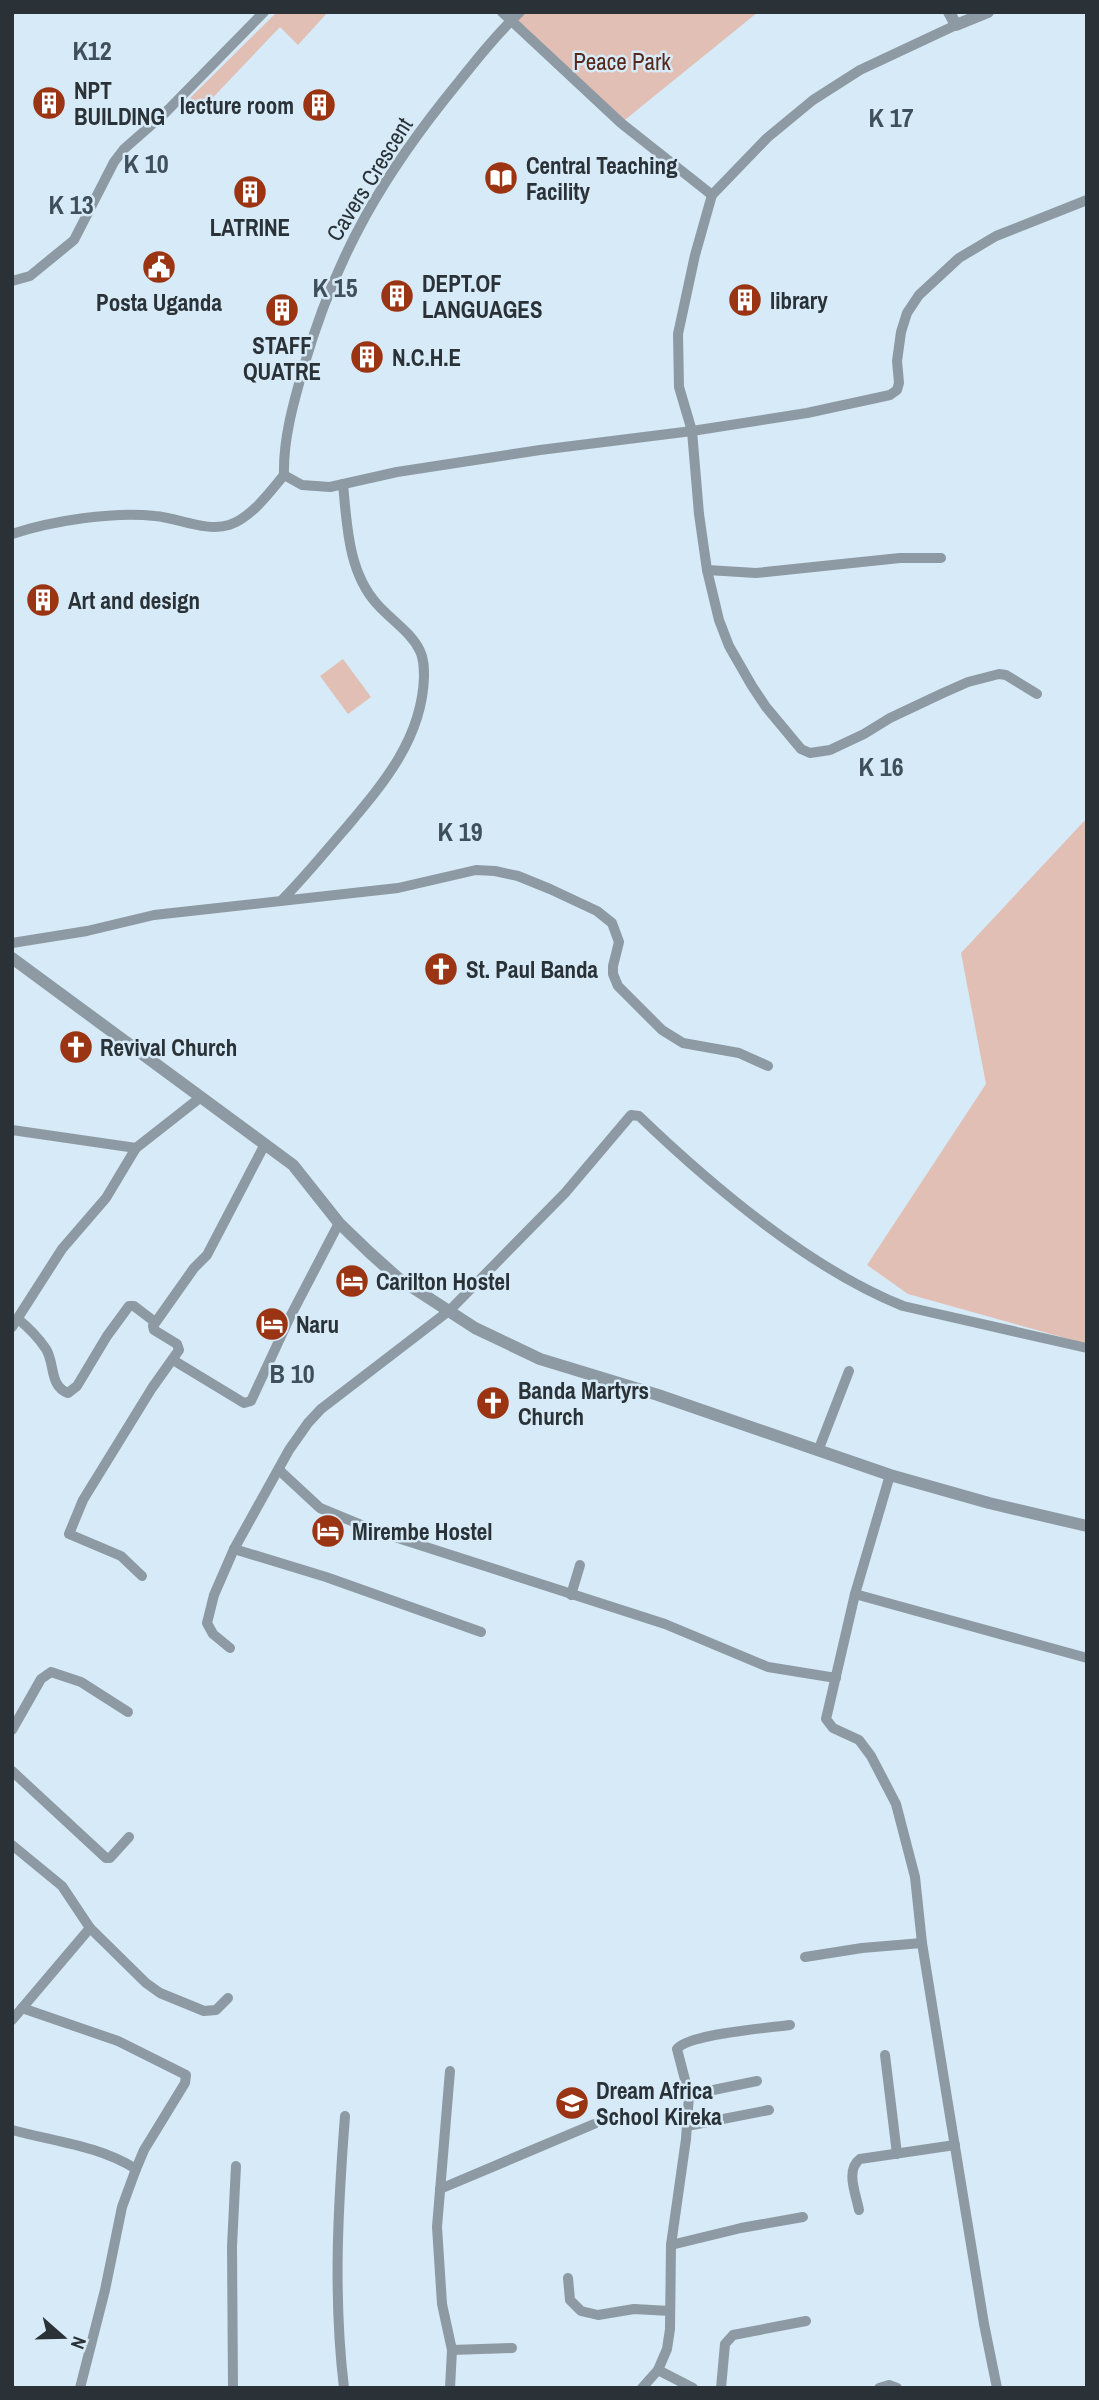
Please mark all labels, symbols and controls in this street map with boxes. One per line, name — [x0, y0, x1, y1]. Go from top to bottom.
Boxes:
district label: K12 — [72, 33, 112, 68]
park label: Peace Park — [573, 46, 671, 77]
place label: NPT BUILDING — [74, 75, 165, 132]
building icon: NPT BUILDING — [30, 84, 68, 122]
building icon: lecture room — [300, 86, 338, 124]
place label: lecture room — [180, 90, 294, 121]
district label: K 17 — [868, 100, 914, 135]
street label: Cavers Crescent — [319, 111, 419, 247]
district label: K 10 — [123, 146, 169, 181]
place label: Central Teaching Facility — [526, 150, 678, 207]
library icon: Central Teaching Facility — [482, 159, 520, 197]
building icon: LATRINE — [231, 173, 269, 211]
district label: K 13 — [48, 187, 94, 222]
place label: LATRINE — [210, 212, 290, 243]
public building icon: Posta Uganda — [140, 248, 178, 286]
place label: DEPT.OF LANGUAGES — [422, 268, 543, 325]
district label: K 15 — [312, 270, 358, 305]
building icon: DEPT.OF LANGUAGES — [378, 277, 416, 315]
building icon: library — [726, 281, 764, 319]
place label: library — [770, 285, 828, 316]
place label: Posta Uganda — [96, 287, 222, 318]
building icon: STAFF QUATRE — [263, 291, 301, 329]
place label: STAFF QUATRE — [243, 330, 321, 387]
building icon: N.C.H.E — [348, 338, 386, 376]
place label: N.C.H.E — [392, 342, 461, 373]
building icon: Art and design — [24, 581, 62, 619]
place label: Art and design — [68, 585, 200, 616]
district label: K 16 — [858, 749, 904, 784]
district label: K 19 — [437, 814, 483, 849]
church icon: St. Paul Banda — [422, 950, 460, 988]
place label: St. Paul Banda — [466, 954, 599, 985]
church icon: Revival Church — [57, 1028, 95, 1066]
place label: Revival Church — [100, 1032, 237, 1063]
hotel icon: Carilton Hostel — [333, 1262, 371, 1300]
place label: Carilton Hostel — [376, 1266, 510, 1297]
hotel icon: Naru — [253, 1305, 291, 1343]
place label: Naru — [296, 1309, 339, 1340]
district label: B 10 — [269, 1356, 315, 1391]
place label: Banda Martyrs Church — [518, 1375, 649, 1432]
church icon: Banda Martyrs Church — [474, 1384, 512, 1422]
hotel icon: Mirembe Hostel — [309, 1512, 347, 1550]
place label: Mirembe Hostel — [352, 1516, 492, 1547]
place label: Dream Africa School Kireka — [596, 2075, 722, 2132]
school or university icon: Dream Africa School Kireka — [553, 2084, 591, 2122]
north arrow — [28, 2302, 98, 2372]
text: N — [65, 2333, 93, 2353]

